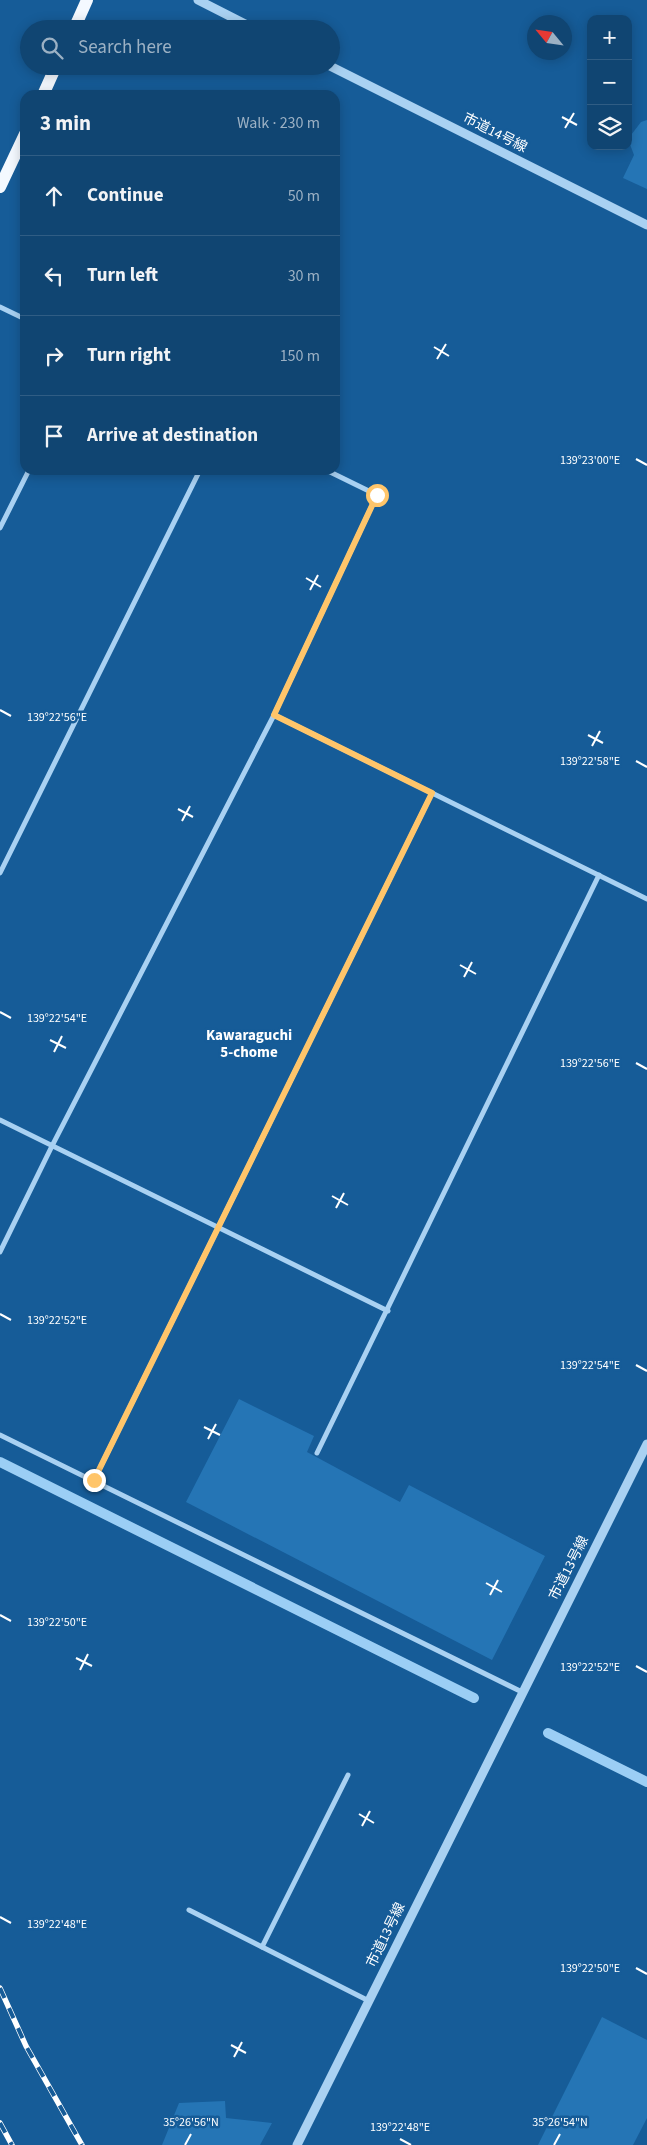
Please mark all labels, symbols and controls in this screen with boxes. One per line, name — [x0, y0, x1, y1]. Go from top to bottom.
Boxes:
north arrow — [527, 15, 572, 60]
map controls — [587, 15, 632, 150]
button: + — [587, 15, 632, 60]
search box — [20, 20, 340, 75]
icon: search — [38, 34, 66, 62]
text: Search here — [78, 34, 172, 61]
button: − — [587, 60, 632, 105]
button: layers — [587, 105, 632, 150]
text: 3 min — [40, 108, 91, 138]
street label: 市道14号線 — [459, 108, 531, 158]
text: Walk · 230 m — [237, 112, 320, 134]
icon: ahead — [40, 182, 68, 210]
text: Continue — [87, 182, 164, 209]
text: 50 m — [288, 185, 320, 207]
icon: left — [40, 262, 68, 290]
text: Turn left — [87, 262, 158, 289]
text: 30 m — [288, 265, 320, 287]
icon: right — [40, 342, 68, 370]
text: Turn right — [87, 342, 171, 369]
text: 150 m — [280, 345, 320, 367]
icon: arrive — [40, 422, 68, 450]
text: Arrive at destination — [87, 422, 258, 449]
text: 139°23'00"E — [560, 452, 620, 469]
route start — [366, 484, 389, 507]
text: 139°22'56"E — [27, 709, 87, 726]
text: 139°22'58"E — [560, 753, 620, 770]
text: 139°22'54"E — [27, 1010, 87, 1027]
district label: Kawaraguchi 5-chome — [206, 1025, 292, 1063]
text: 139°22'56"E — [560, 1055, 620, 1072]
text: 139°22'52"E — [27, 1312, 87, 1329]
text: 139°22'54"E — [560, 1357, 620, 1374]
route end — [83, 1469, 106, 1492]
street label: 市道13号線 — [544, 1532, 594, 1604]
text: 139°22'50"E — [27, 1614, 87, 1631]
text: 139°22'52"E — [560, 1659, 620, 1676]
street label: 市道13号線 — [362, 1899, 410, 1971]
text: 139°22'48"E — [27, 1916, 87, 1933]
text: 139°22'50"E — [560, 1960, 620, 1977]
text: 35°26'56"N — [163, 2114, 219, 2131]
text: 35°26'54"N — [532, 2114, 588, 2131]
text: 139°22'48"E — [370, 2119, 430, 2136]

